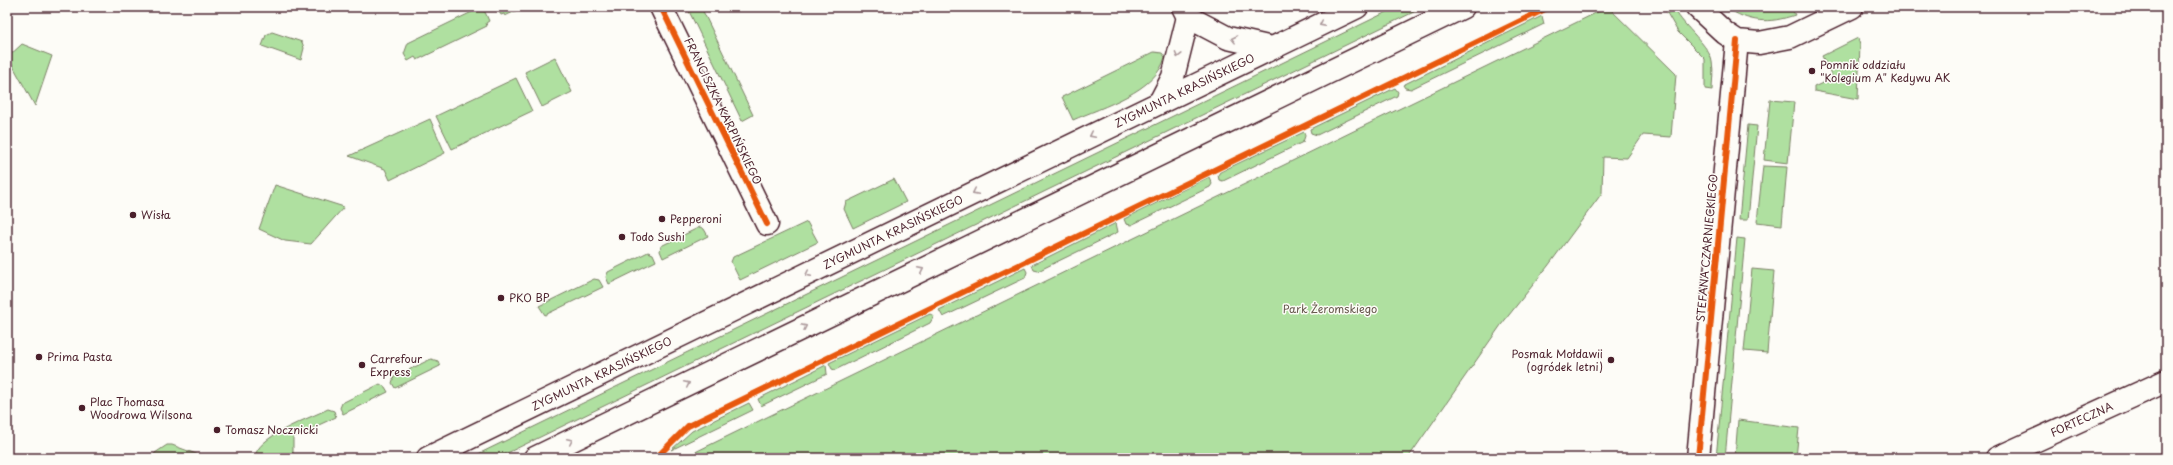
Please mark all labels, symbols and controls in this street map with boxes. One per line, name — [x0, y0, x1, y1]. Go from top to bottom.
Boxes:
one-way arrow — [1319, 19, 1327, 27]
street label: FRANCISZKA KARPIŃSKIEGO — [680, 34, 767, 187]
one-way arrow — [1231, 36, 1237, 44]
street label: ZYGMUNTA KRASIŃSKIEGO — [1111, 49, 1257, 132]
one-way arrow — [1175, 52, 1183, 58]
place label: Pomnik oddziału "Kolegium A" Kedywu AK — [1820, 56, 1951, 86]
marker: Pomnik oddziału "Kolegium A" Kedywu AK — [1807, 66, 1817, 76]
one-way arrow — [1089, 130, 1096, 138]
street label: STEFANA CZARNIECKIEGO — [1692, 173, 1721, 323]
one-way arrow — [972, 187, 979, 195]
street label: ZYGMUNTA KRASIŃSKIEGO — [820, 190, 966, 273]
place label: Wisła — [141, 206, 171, 223]
marker: Wisła — [128, 210, 138, 220]
place label: Pepperoni — [670, 210, 722, 227]
marker: Pepperoni — [657, 214, 667, 224]
place label: Todo Sushi — [630, 228, 685, 245]
marker: Todo Sushi — [617, 232, 627, 242]
one-way arrow — [917, 267, 925, 275]
one-way arrow — [804, 269, 812, 277]
place label: PKO BP — [509, 289, 550, 306]
marker: PKO BP — [496, 293, 506, 303]
park label: Park Żeromskiego — [1283, 300, 1377, 317]
one-way arrow — [800, 324, 808, 332]
street label: ZYGMUNTA KRASIŃSKIEGO — [528, 332, 674, 415]
place label: Posmak Mołdawii (ogródek letni) — [1512, 345, 1603, 375]
place label: Prima Pasta — [47, 348, 112, 365]
place label: Carrefour Express — [370, 350, 423, 380]
marker: Prima Pasta — [34, 352, 44, 362]
marker: Posmak Mołdawii (ogródek letni) — [1606, 355, 1616, 365]
marker: Carrefour Express — [357, 360, 367, 370]
one-way arrow — [683, 381, 691, 389]
place label: Plac Thomasa Woodrowa Wilsona — [90, 393, 192, 423]
street label: FORTECZNA — [2047, 397, 2116, 441]
marker: Plac Thomasa Woodrowa Wilsona — [77, 403, 87, 413]
place label: Tomasz Nocznicki — [225, 421, 318, 438]
marker: Tomasz Nocznicki — [212, 425, 222, 435]
one-way arrow — [566, 438, 574, 446]

